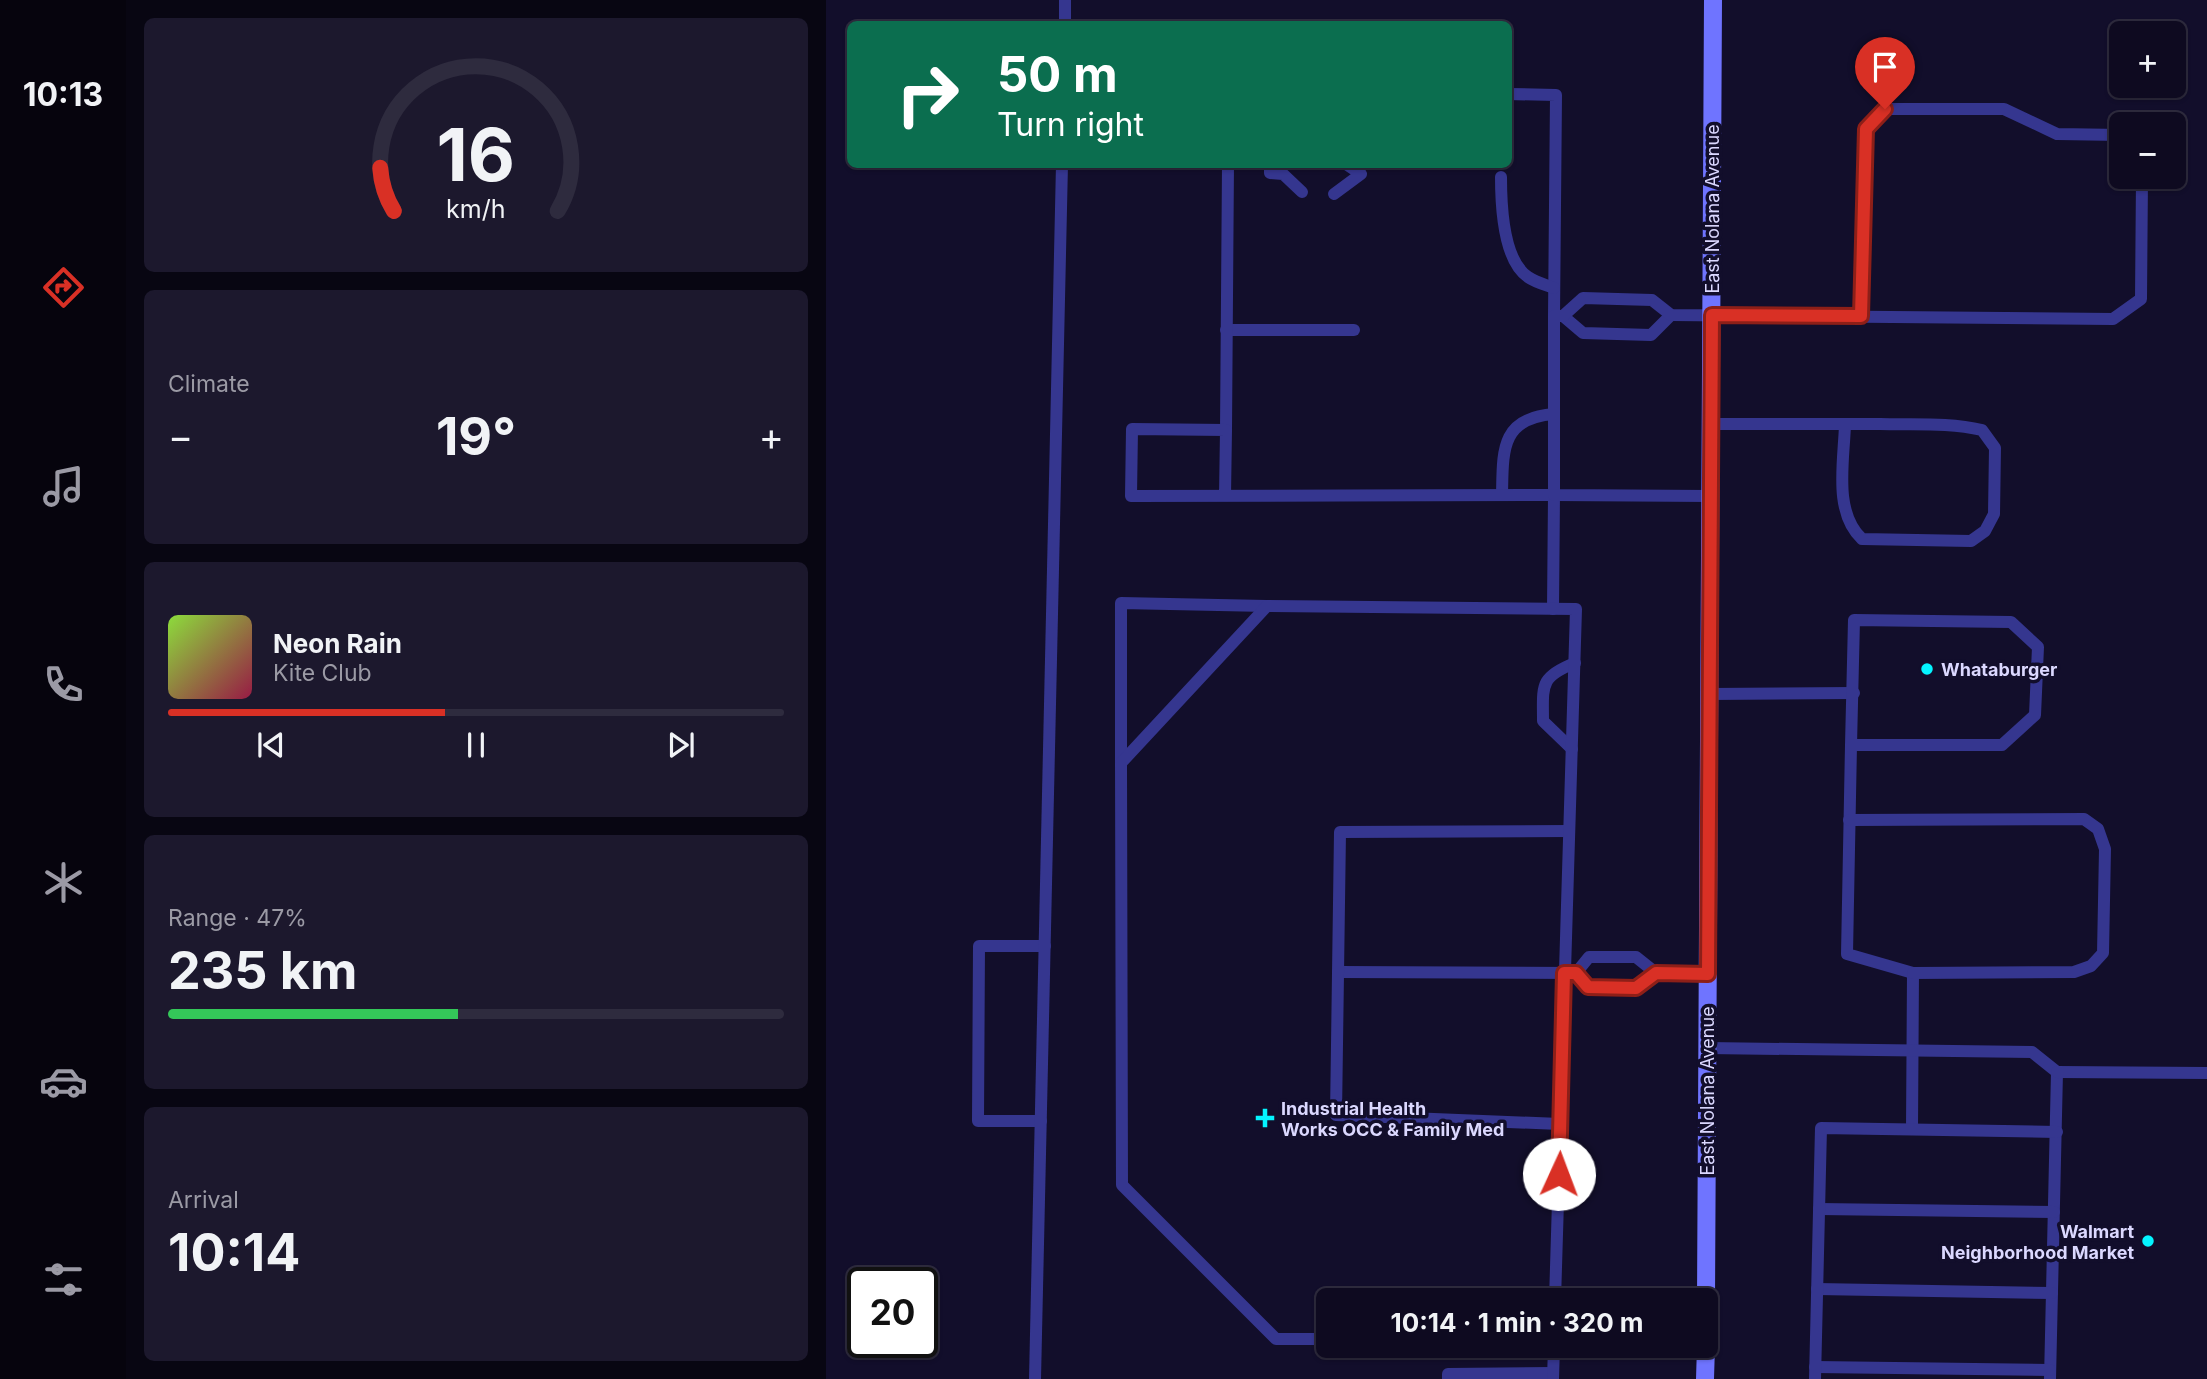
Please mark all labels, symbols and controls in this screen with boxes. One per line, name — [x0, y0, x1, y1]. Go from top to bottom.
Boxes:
map controls — [2109, 21, 2186, 189]
button: + — [2109, 21, 2186, 98]
pin — [1855, 37, 1915, 109]
text: 50 m — [997, 45, 1118, 104]
icon: arrive — [1866, 48, 1904, 86]
icon: right — [882, 49, 973, 140]
text: 10:13 — [23, 75, 103, 114]
text: Turn right — [997, 105, 1144, 144]
text: 16 — [437, 110, 515, 199]
button: − — [2109, 112, 2186, 189]
street label: East Nolana Avenue — [1702, 124, 1723, 294]
text: km/h — [446, 194, 506, 224]
icon: directions — [39, 263, 88, 312]
text: Climate — [168, 370, 250, 398]
text: 19° — [436, 405, 516, 468]
text: − — [168, 413, 193, 459]
text: + — [759, 413, 784, 459]
icon: music — [39, 462, 88, 511]
text: Neon Rain — [273, 628, 402, 659]
text: Kite Club — [273, 659, 372, 687]
place label: Whataburger — [1941, 659, 2057, 680]
icon: phone — [39, 660, 88, 709]
marker: Whataburger — [1919, 661, 1935, 677]
icon: previous — [252, 726, 290, 764]
icon: pause — [457, 726, 495, 764]
icon: next — [662, 726, 700, 764]
icon: climate — [39, 858, 88, 907]
text: Range · 47% — [168, 904, 307, 932]
text: 235 km — [168, 939, 358, 1002]
street label: East Nolana Avenue — [1697, 1006, 1718, 1176]
icon: car — [39, 1057, 88, 1106]
place label: Industrial Health Works OCC & Family Med — [1281, 1098, 1504, 1140]
marker: Industrial Health Works OCC & Family Med — [1255, 1108, 1275, 1128]
position arrow — [1522, 1137, 1596, 1211]
text: Arrival — [168, 1186, 239, 1214]
text: 10:14 — [168, 1221, 300, 1284]
place label: Walmart Neighborhood Market — [1941, 1221, 2134, 1263]
marker: Walmart Neighborhood Market — [2140, 1233, 2156, 1249]
icon: filters — [39, 1255, 88, 1304]
speed limit sign: 20 — [847, 1267, 938, 1358]
text: 10:14 · 1 min · 320 m — [1390, 1307, 1644, 1338]

